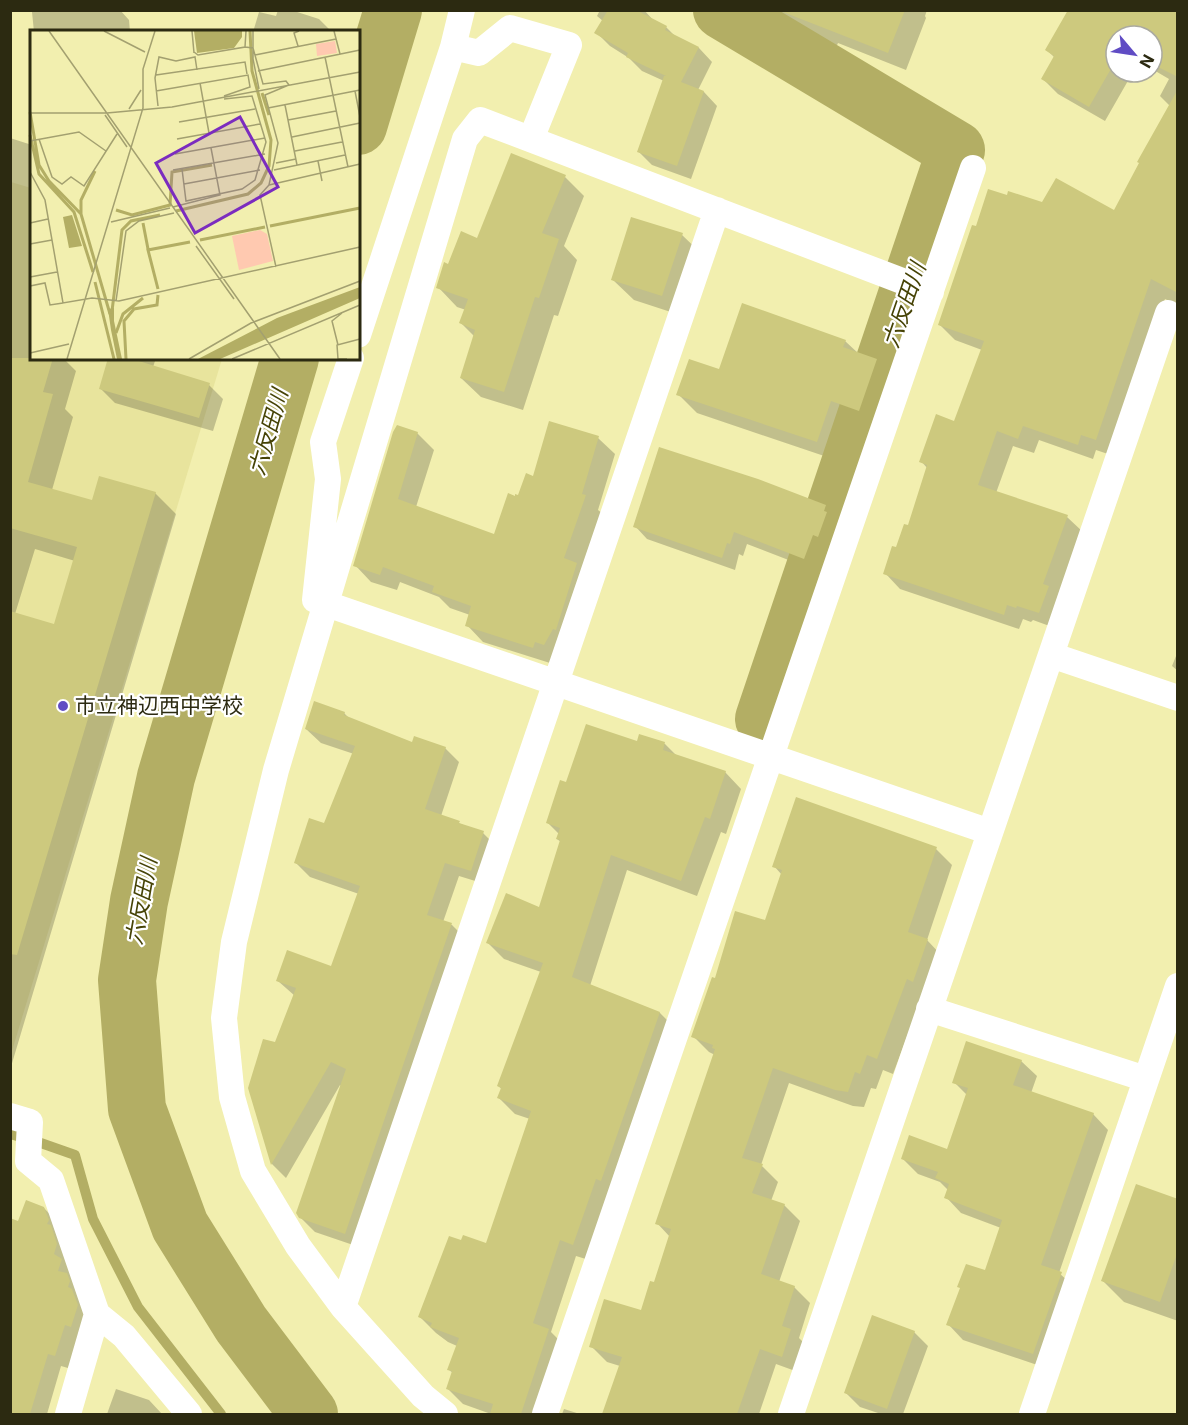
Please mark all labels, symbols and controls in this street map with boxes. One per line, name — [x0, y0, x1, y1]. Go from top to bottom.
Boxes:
north arrow — [1104, 24, 1164, 84]
inset map — [30, 30, 360, 360]
text: N — [1135, 51, 1159, 71]
water label: 六反田川 — [877, 257, 931, 351]
water label: 六反田川 — [243, 384, 293, 478]
place label: 市立神辺西中学校 — [75, 693, 243, 718]
marker: 市立神辺西中学校 — [56, 699, 70, 713]
water label: 六反田川 — [121, 853, 162, 947]

